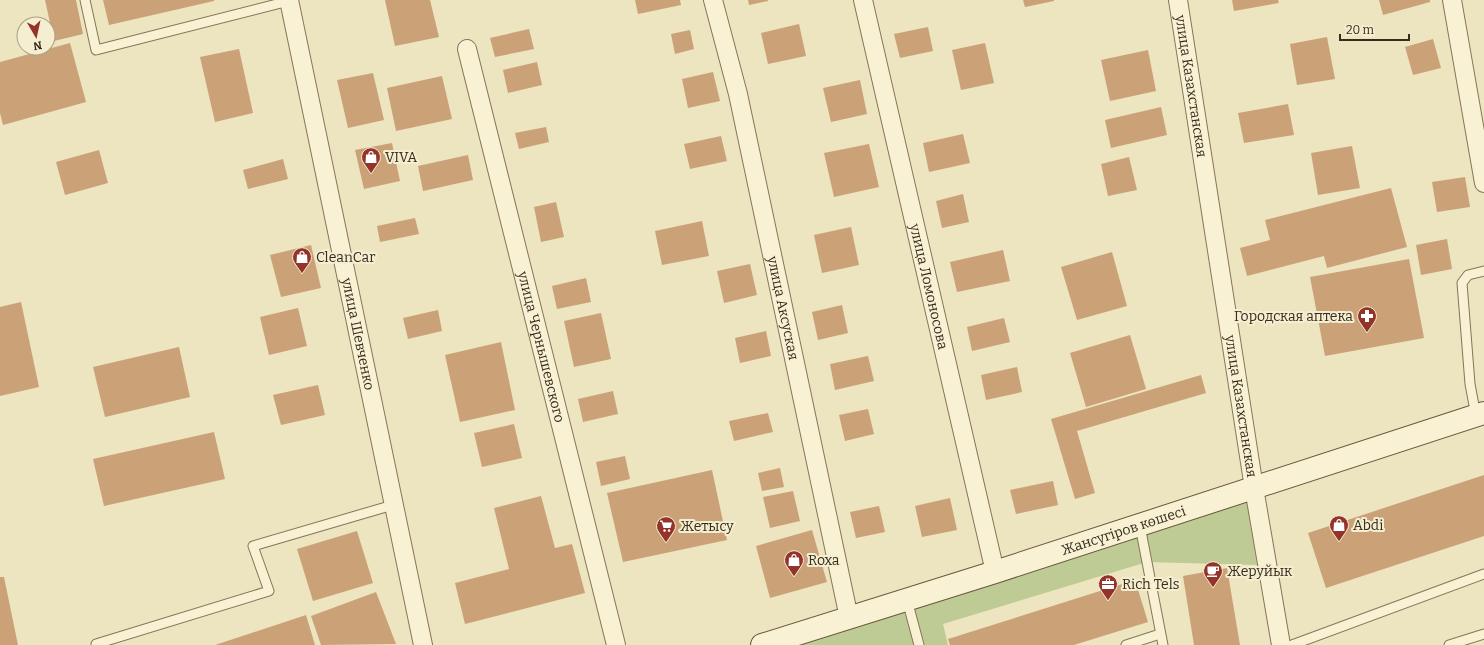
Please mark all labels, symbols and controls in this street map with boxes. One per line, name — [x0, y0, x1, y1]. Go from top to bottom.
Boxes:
street label: улица Казахстанская — [1172, 13, 1211, 159]
north arrow — [16, 16, 56, 56]
scale bar — [1340, 16, 1409, 42]
text: 20 m — [1346, 23, 1375, 37]
text: N — [32, 38, 43, 53]
shop icon: VIVA — [360, 146, 382, 174]
place label: VIVA — [385, 149, 417, 166]
street label: улица Ломоносова — [906, 221, 952, 351]
shop icon: CleanCar — [291, 246, 313, 274]
place label: CleanCar — [316, 249, 375, 266]
street label: улица Аксуская — [764, 253, 803, 362]
street label: улица Чернышевского — [514, 268, 569, 424]
street label: улица Шевченко — [338, 275, 378, 392]
pharmacy icon: Городская аптека — [1356, 305, 1378, 333]
place label: Городская аптека — [1234, 308, 1353, 325]
street label: улица Казахстанская — [1222, 333, 1261, 479]
street label: Жансүгіров көшесі — [1059, 502, 1188, 559]
shop icon: Abdi — [1328, 514, 1350, 542]
supermarket icon: Жетысу — [655, 515, 677, 543]
place label: Abdi — [1353, 517, 1383, 534]
place label: Жетысу — [680, 518, 734, 535]
shop icon: Roxa — [783, 549, 805, 577]
place label: Roxa — [808, 552, 840, 569]
cafe icon: Жеруйык — [1202, 560, 1224, 588]
place label: Жеруйык — [1227, 563, 1293, 580]
office icon: Rich Tels — [1097, 573, 1119, 601]
place label: Rich Tels — [1122, 576, 1180, 593]

